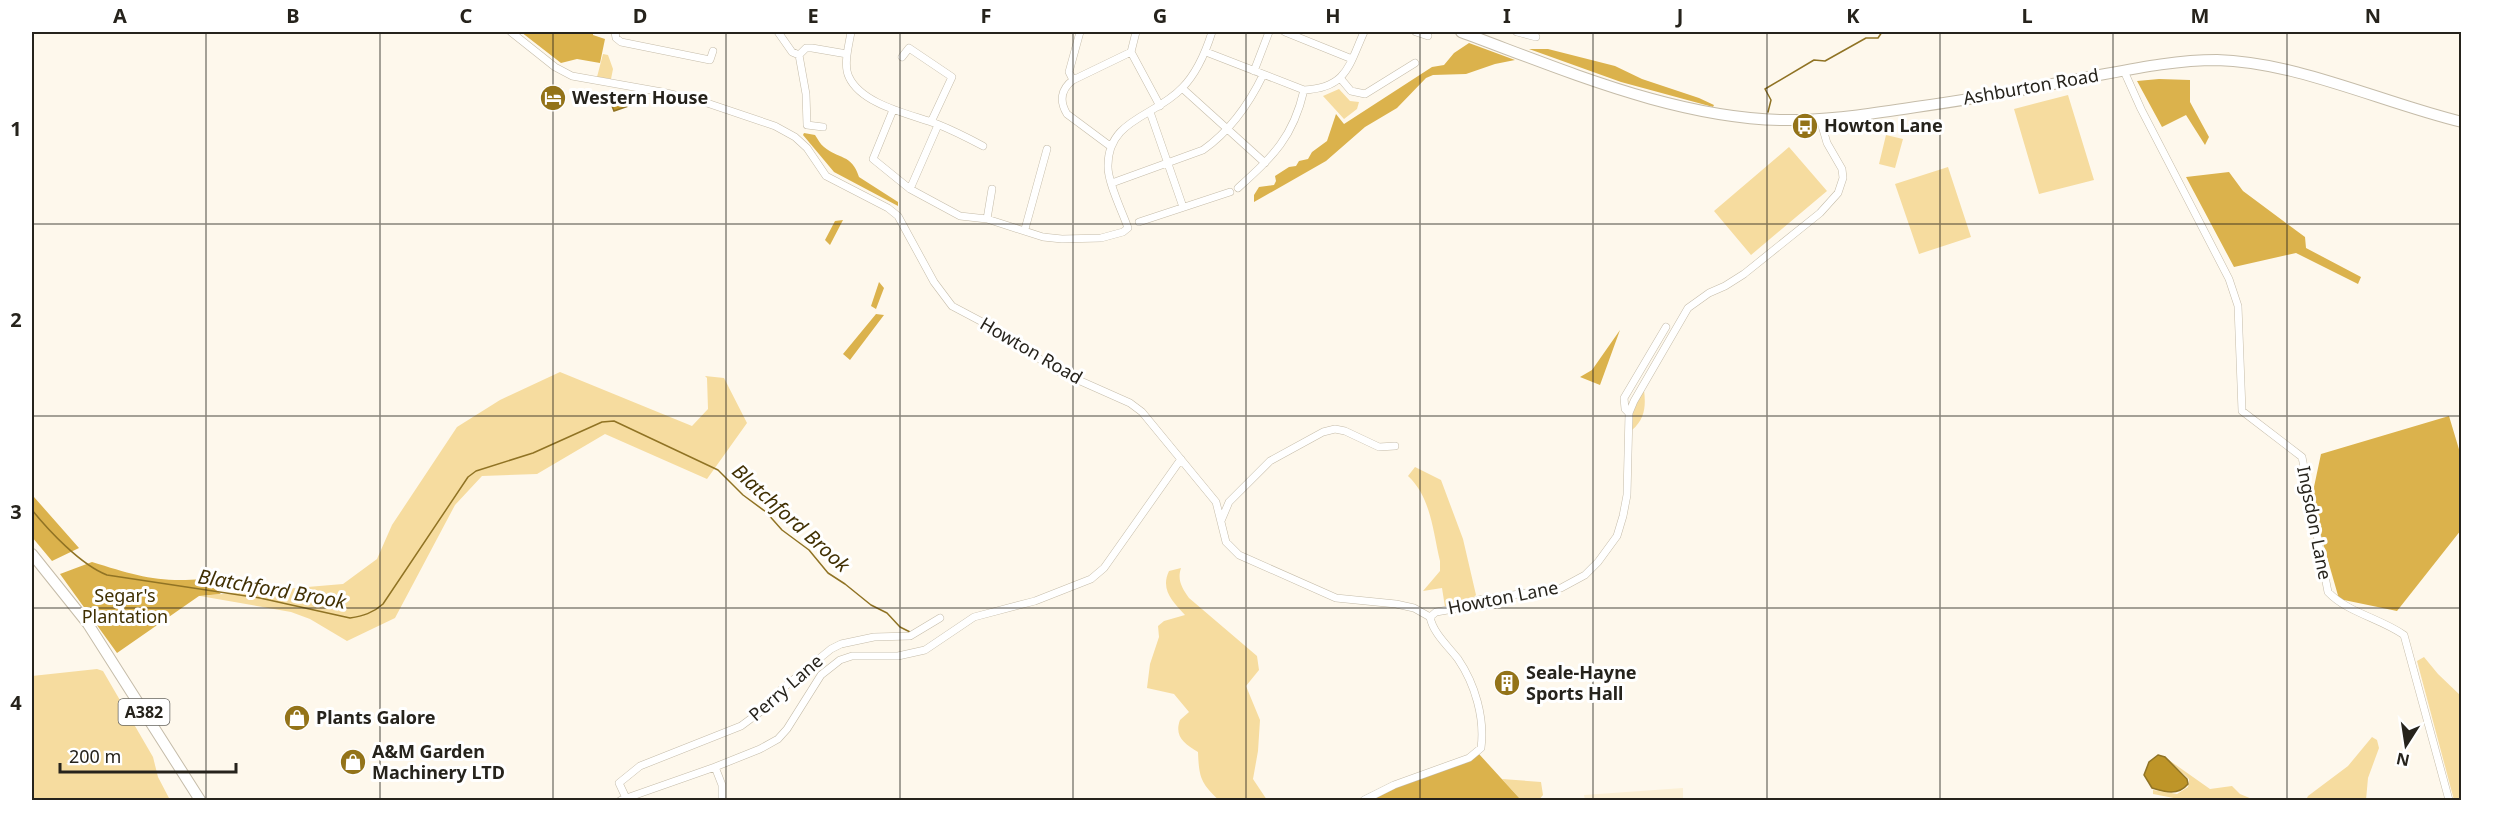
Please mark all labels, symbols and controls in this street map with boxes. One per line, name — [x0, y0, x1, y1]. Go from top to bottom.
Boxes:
text: A — [113, 2, 127, 29]
text: B — [286, 2, 300, 29]
text: C — [460, 2, 473, 29]
text: D — [633, 2, 647, 29]
text: E — [807, 2, 819, 29]
text: F — [981, 2, 991, 29]
text: G — [1153, 2, 1167, 29]
text: H — [1325, 2, 1341, 29]
text: I — [1503, 2, 1511, 29]
text: J — [1675, 2, 1683, 29]
text: K — [1846, 2, 1860, 29]
text: L — [2021, 2, 2033, 29]
text: M — [2191, 2, 2209, 29]
text: N — [2365, 2, 2381, 29]
street label: Ashburton Road — [1961, 62, 2101, 110]
hotel icon: Western House — [538, 83, 568, 113]
place label: Western House — [572, 85, 708, 109]
bus stop icon: Howton Lane — [1790, 111, 1820, 141]
place label: Howton Lane — [1824, 113, 1943, 137]
text: 1 — [10, 115, 22, 142]
text: 2 — [10, 306, 22, 333]
street label: Howton Road — [976, 311, 1087, 389]
water label: Blatchford Brook — [727, 457, 857, 578]
street label: Ingsdon Lane — [2292, 464, 2338, 582]
text: 3 — [10, 498, 22, 525]
water label: Blatchford Brook — [196, 562, 349, 615]
street label: Howton Lane — [1446, 575, 1560, 619]
park label: Segar's Plantation — [82, 583, 168, 628]
street label: Perry Lane — [743, 648, 827, 726]
place label: Seale-Hayne Sports Hall — [1526, 660, 1637, 705]
building icon: Seale-Hayne Sports Hall — [1492, 668, 1522, 698]
text: 4 — [10, 689, 22, 716]
road number: A382 — [118, 699, 170, 725]
shop icon: Plants Galore — [282, 703, 312, 733]
place label: Plants Galore — [316, 705, 435, 729]
north arrow — [2376, 715, 2436, 775]
scale bar — [60, 736, 236, 774]
place label: A&M Garden Machinery LTD — [372, 739, 505, 784]
text: 200 m — [69, 744, 121, 768]
shop icon: A&M Garden Machinery LTD — [338, 747, 368, 777]
text: N — [2394, 748, 2412, 772]

